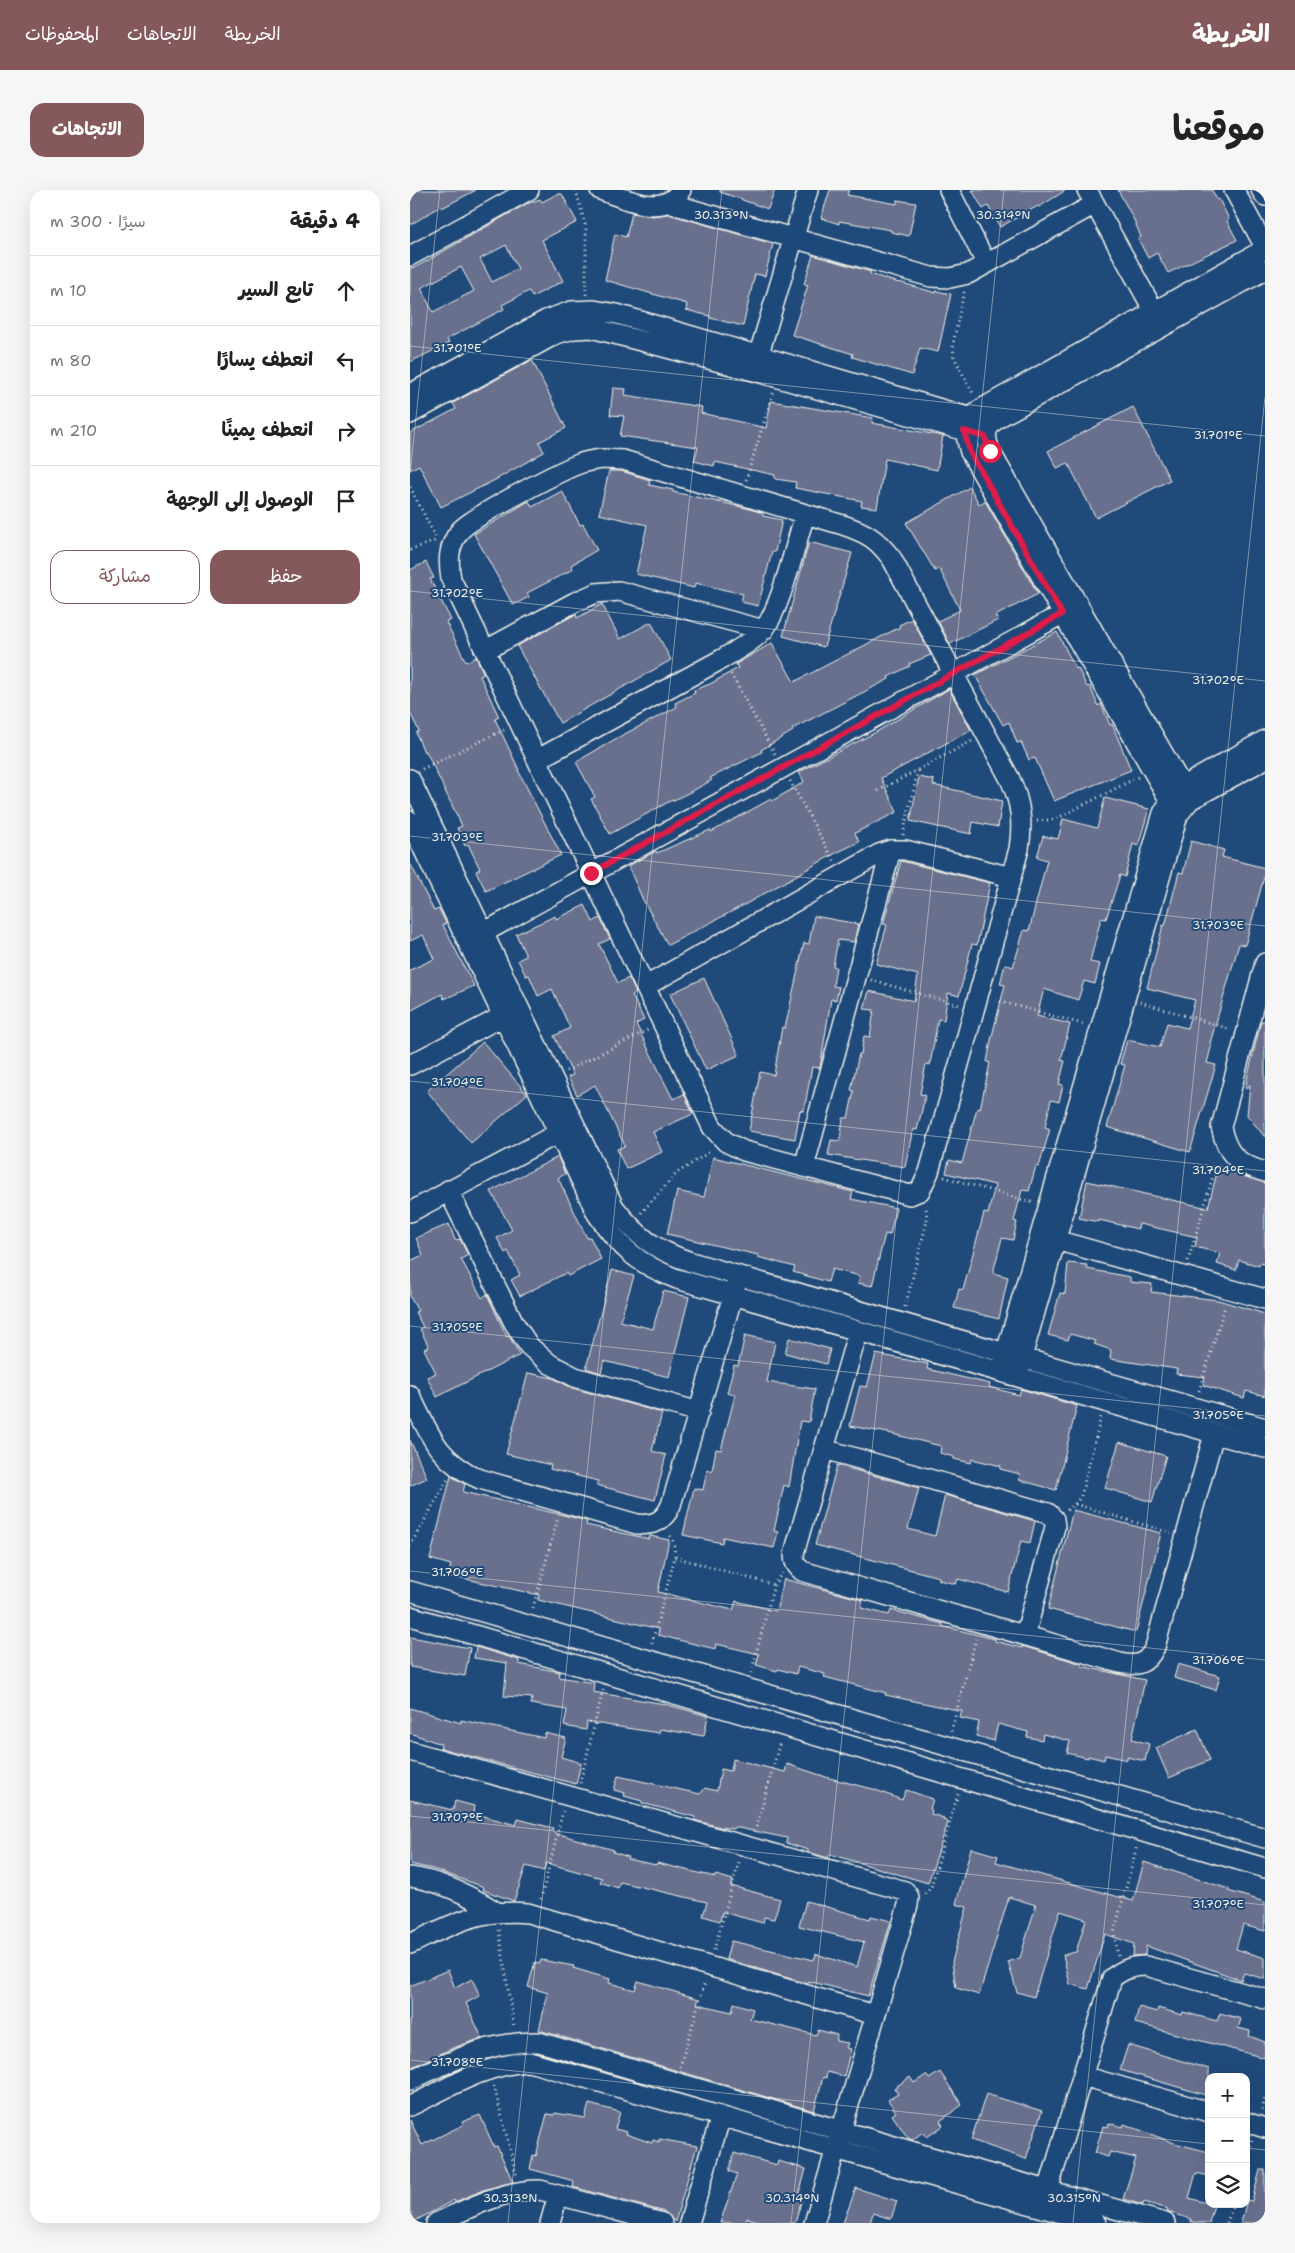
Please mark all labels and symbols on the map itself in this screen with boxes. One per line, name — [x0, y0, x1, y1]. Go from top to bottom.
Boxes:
text: 30.313°N — [694, 207, 748, 223]
text: 30.314°N — [976, 207, 1030, 223]
text: 31.701°E — [432, 340, 482, 356]
text: 31.701°E — [1193, 427, 1243, 443]
route start — [979, 440, 1002, 463]
text: 31.702°E — [431, 585, 483, 601]
text: 31.702°E — [1192, 672, 1244, 688]
text: 31.703°E — [431, 829, 483, 845]
route end — [580, 862, 603, 885]
text: 31.703°E — [1192, 917, 1244, 933]
text: 31.704°E — [431, 1074, 483, 1090]
text: 31.704°E — [1192, 1162, 1244, 1178]
text: 31.705°E — [431, 1319, 483, 1335]
text: 31.705°E — [1192, 1407, 1244, 1423]
text: 31.706°E — [431, 1564, 483, 1580]
text: 31.706°E — [1192, 1652, 1244, 1668]
text: 31.707°E — [431, 1809, 483, 1825]
text: 31.707°E — [1192, 1896, 1244, 1912]
text: 31.708°E — [431, 2054, 483, 2070]
text: 30.313°N — [483, 2190, 537, 2206]
text: 30.314°N — [765, 2190, 819, 2206]
text: 30.315°N — [1047, 2190, 1101, 2206]

